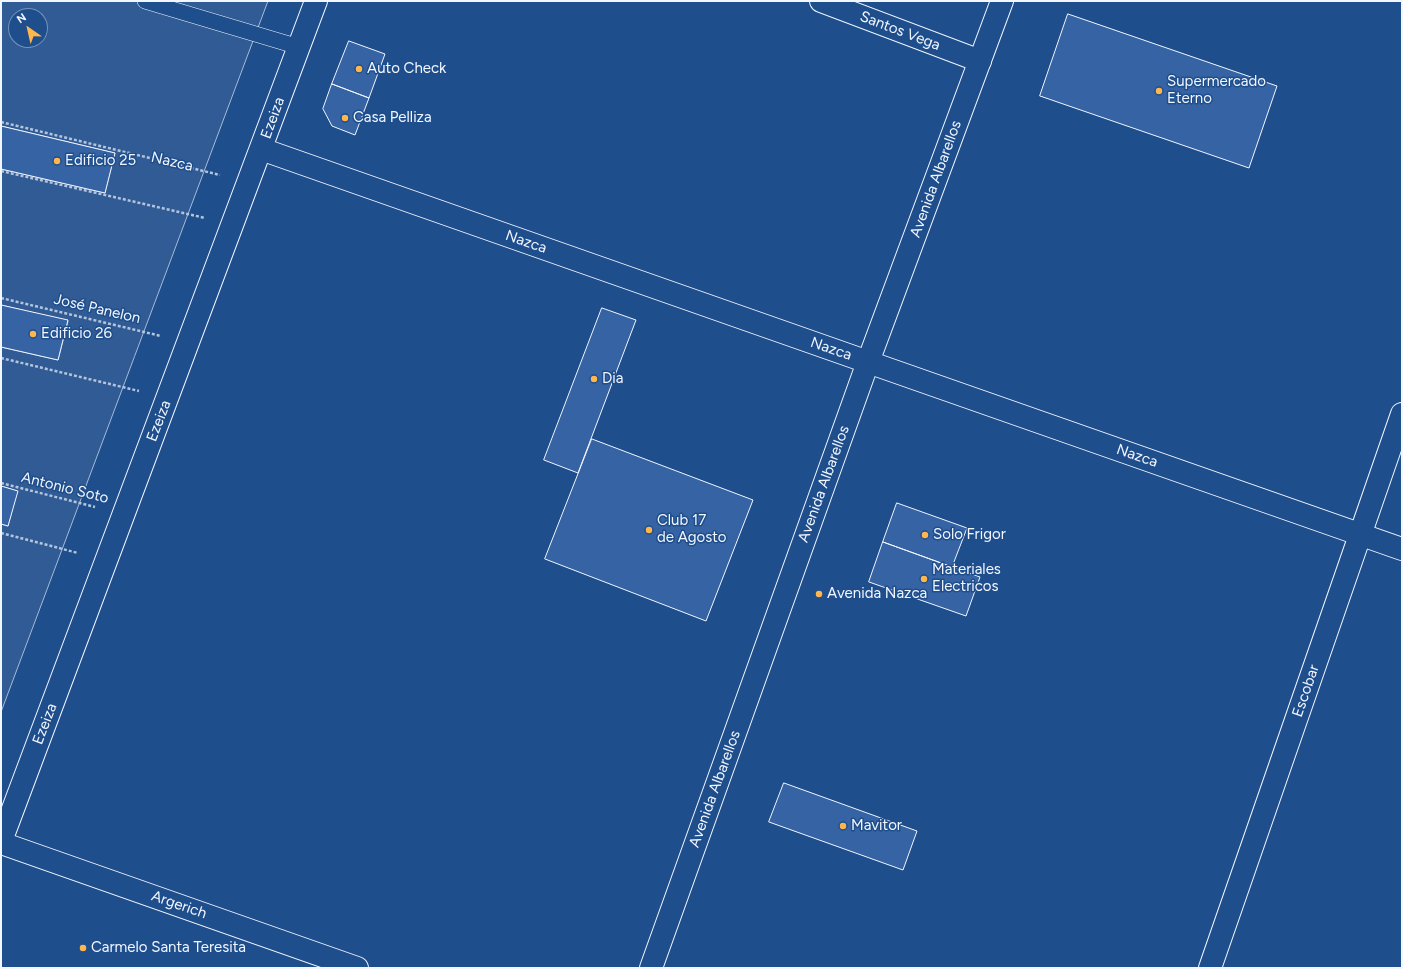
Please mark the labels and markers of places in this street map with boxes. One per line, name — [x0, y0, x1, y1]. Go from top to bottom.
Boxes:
place label: Auto Check — [367, 60, 446, 78]
marker: Auto Check — [354, 64, 364, 74]
place label: Supermercado Eterno — [1167, 73, 1266, 108]
marker: Supermercado Eterno — [1154, 86, 1164, 96]
place label: Casa Pelliza — [353, 109, 432, 127]
marker: Casa Pelliza — [340, 113, 350, 123]
place label: Edificio 25 — [65, 152, 136, 170]
marker: Edificio 25 — [52, 156, 62, 166]
place label: Edificio 26 — [41, 325, 112, 343]
marker: Edificio 26 — [28, 329, 38, 339]
place label: Dia — [602, 370, 623, 388]
marker: Dia — [589, 374, 599, 384]
place label: Club 17 de Agosto — [657, 512, 727, 547]
marker: Club 17 de Agosto — [644, 525, 654, 535]
place label: Solo Frigor — [933, 526, 1006, 544]
marker: Solo Frigor — [920, 530, 930, 540]
place label: Materiales Electricos — [932, 561, 1001, 596]
marker: Materiales Electricos — [919, 574, 929, 584]
place label: Avenida Nazca — [827, 585, 927, 603]
marker: Avenida Nazca — [814, 589, 824, 599]
place label: Mavitor — [851, 817, 902, 835]
marker: Mavitor — [838, 821, 848, 831]
place label: Carmelo Santa Teresita — [91, 939, 246, 957]
marker: Carmelo Santa Teresita — [78, 943, 88, 953]

